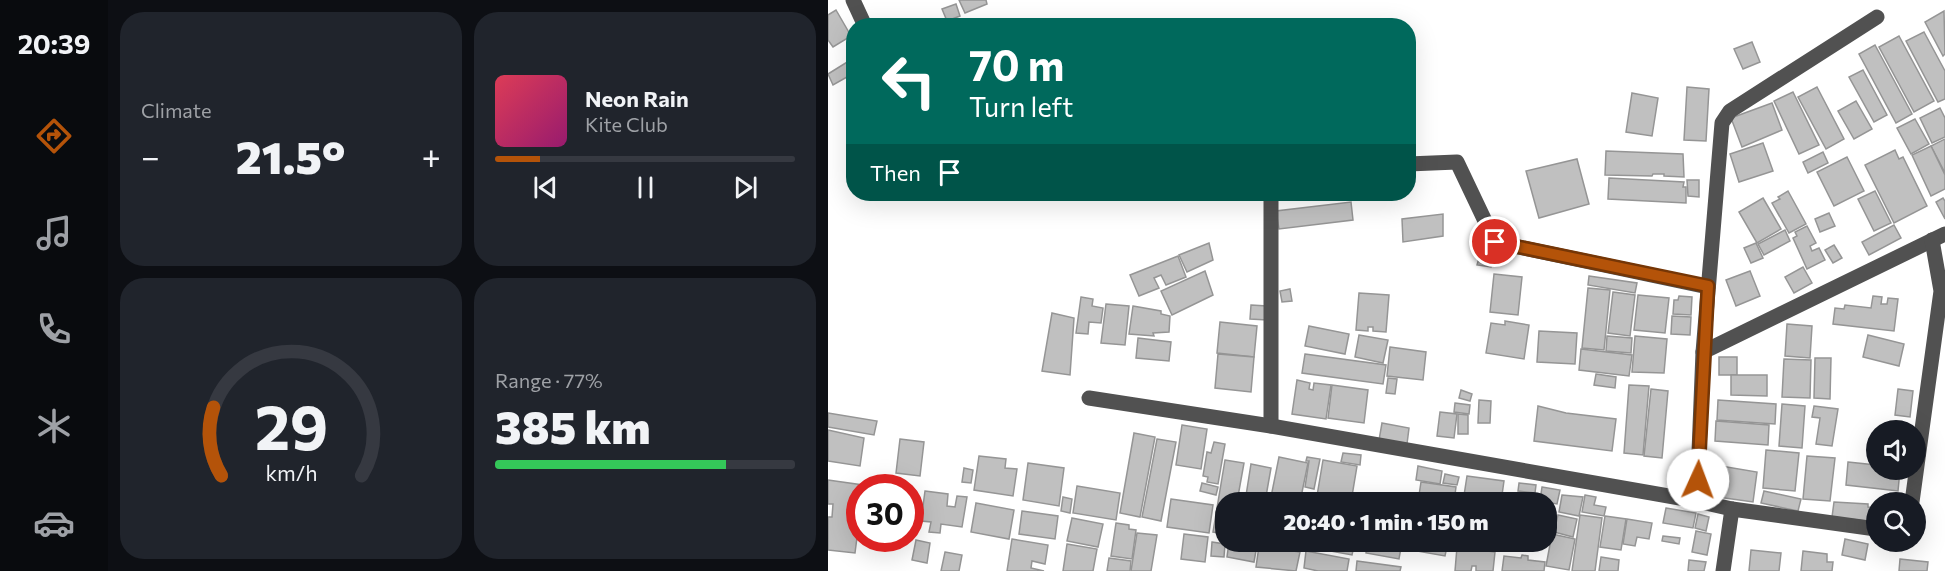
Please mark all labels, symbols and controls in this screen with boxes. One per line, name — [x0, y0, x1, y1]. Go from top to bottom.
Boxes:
text: 20:39 — [18, 27, 90, 60]
text: 70 m — [969, 38, 1064, 90]
icon: left — [870, 42, 948, 120]
text: Neon Rain — [585, 85, 689, 112]
text: Turn left — [969, 90, 1073, 123]
text: Climate — [141, 98, 211, 122]
text: Kite Club — [585, 112, 668, 136]
icon: directions — [33, 115, 75, 157]
text: 21.5° — [236, 128, 346, 183]
text: − — [141, 135, 160, 176]
text: + — [422, 135, 441, 176]
icon: arrive — [933, 156, 966, 189]
text: Then — [870, 159, 921, 186]
icon: previous — [529, 171, 562, 204]
icon: pause — [629, 171, 662, 204]
icon: next — [729, 171, 762, 204]
icon: music — [33, 212, 75, 254]
pin — [1469, 216, 1520, 267]
icon: arrive — [1478, 225, 1511, 258]
icon: phone — [33, 308, 75, 350]
text: Range · 77% — [495, 368, 603, 392]
text: 29 — [254, 387, 328, 463]
text: 385 km — [495, 398, 651, 453]
icon: climate — [33, 405, 75, 447]
map controls — [1866, 420, 1926, 552]
button: sound — [1866, 420, 1926, 480]
position arrow — [1666, 448, 1730, 512]
text: km/h — [265, 459, 317, 485]
speed limit sign: 30 — [846, 474, 924, 552]
button: search — [1866, 492, 1926, 552]
icon: car — [33, 502, 75, 544]
text: 20:40 · 1 min · 150 m — [1283, 508, 1489, 535]

